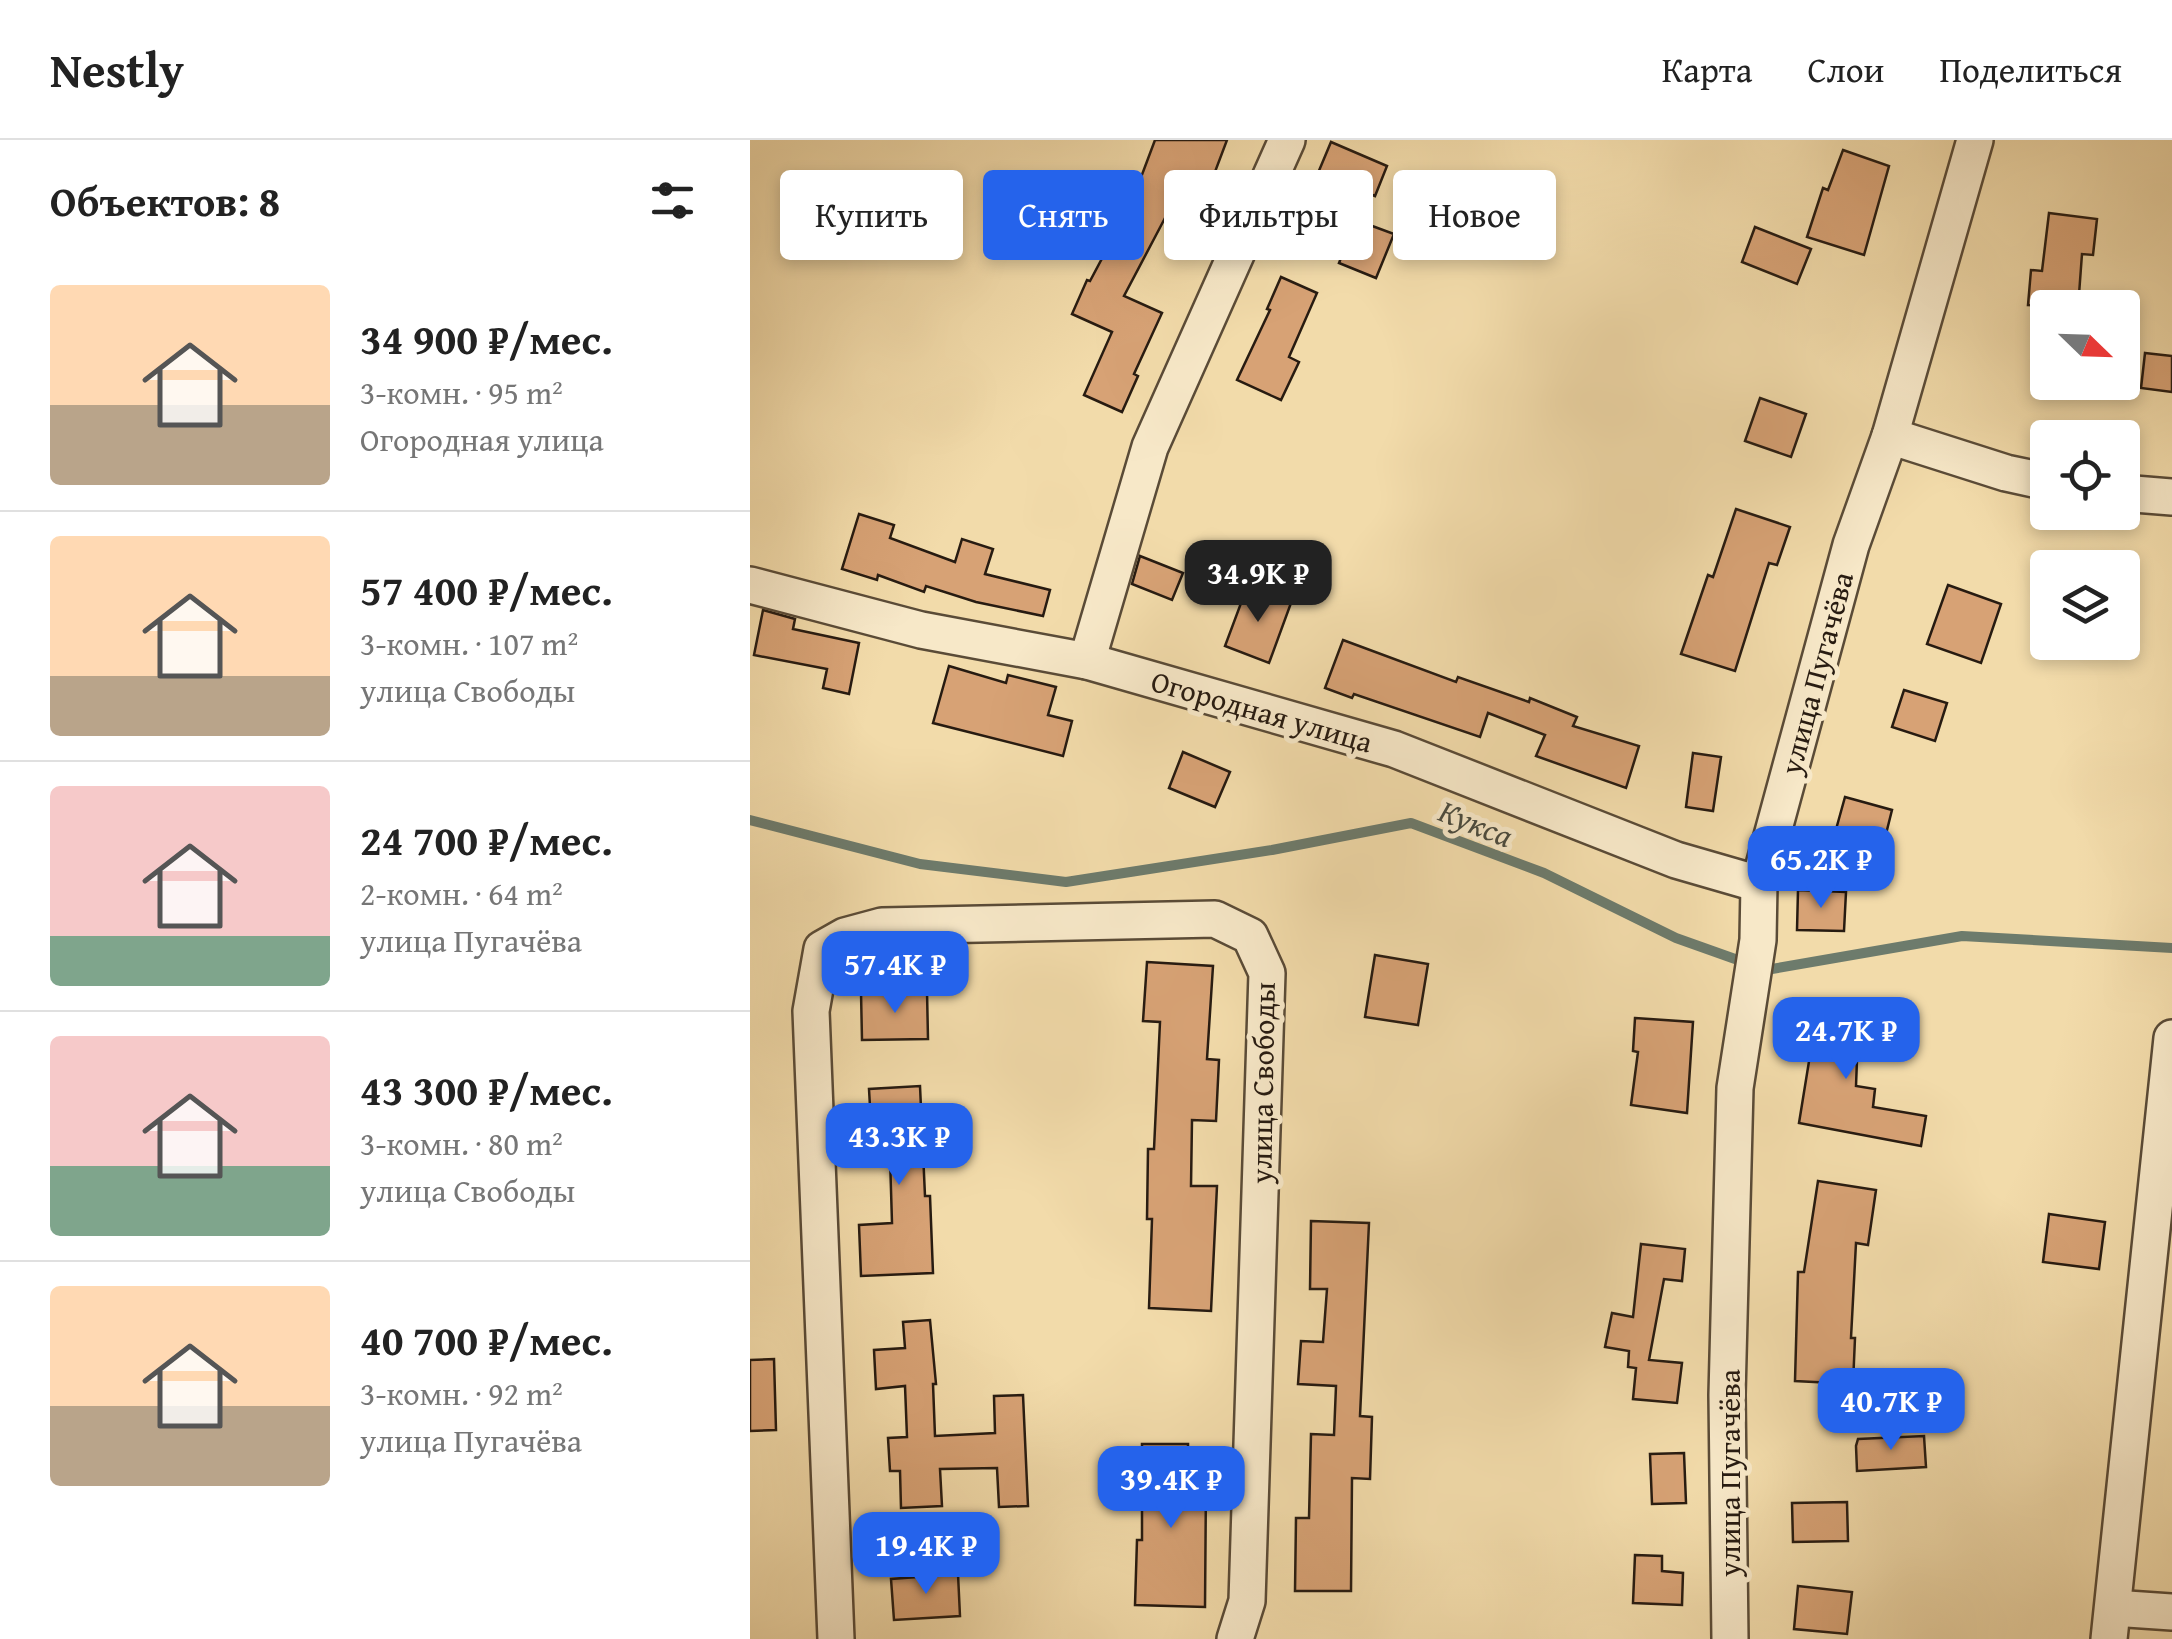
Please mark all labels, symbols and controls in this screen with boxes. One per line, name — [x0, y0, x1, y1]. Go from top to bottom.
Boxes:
text: Nestly — [50, 34, 184, 105]
text: Карта — [1662, 44, 1752, 95]
text: Слои — [1807, 44, 1884, 95]
text: Поделиться — [1939, 44, 2122, 95]
text: Объектов: 8 — [50, 170, 280, 231]
chip: Купить — [780, 170, 963, 260]
chip: Снять — [983, 170, 1144, 260]
chip: Фильтры — [1164, 170, 1373, 260]
chip: Новое — [1393, 170, 1556, 260]
icon: filters — [645, 173, 700, 228]
north arrow — [2030, 290, 2140, 400]
map controls — [2030, 290, 2140, 660]
text: 34 900 ₽/мес. — [360, 308, 613, 369]
icon: home — [130, 325, 250, 445]
text: 3-комн. · 95 m² — [360, 369, 563, 416]
text: Огородная улица — [360, 416, 604, 463]
button: locate — [2030, 420, 2140, 530]
pin: 34.9K ₽ — [1166, 540, 1350, 625]
text: 34.9K ₽ — [1207, 549, 1309, 596]
button: layers — [2030, 550, 2140, 660]
text: 57 400 ₽/мес. — [360, 559, 613, 620]
street label: улица Пугачёва — [1768, 566, 1864, 780]
icon: home — [130, 576, 250, 696]
text: 3-комн. · 107 m² — [360, 620, 578, 667]
street label: Огородная улица — [1146, 658, 1379, 764]
text: улица Свободы — [360, 667, 575, 714]
water label: Кукса — [1432, 787, 1520, 859]
text: 24 700 ₽/мес. — [360, 809, 613, 870]
icon: home — [130, 826, 250, 946]
pin: 65.2K ₽ — [1729, 826, 1913, 911]
text: 65.2K ₽ — [1770, 835, 1872, 882]
text: 2-комн. · 64 m² — [360, 870, 563, 917]
text: улица Пугачёва — [360, 917, 582, 964]
pin: 57.4K ₽ — [803, 931, 987, 1016]
text: 57.4K ₽ — [844, 940, 946, 987]
street label: улица Свободы — [1238, 982, 1286, 1185]
pin: 24.7K ₽ — [1754, 997, 1938, 1082]
text: 24.7K ₽ — [1795, 1006, 1897, 1053]
text: 43 300 ₽/мес. — [360, 1059, 613, 1120]
icon: home — [130, 1076, 250, 1196]
pin: 43.3K ₽ — [807, 1103, 991, 1188]
text: 43.3K ₽ — [848, 1112, 950, 1159]
text: 3-комн. · 80 m² — [360, 1120, 563, 1167]
text: улица Свободы — [360, 1167, 575, 1214]
text: 40 700 ₽/мес. — [360, 1309, 613, 1370]
icon: home — [130, 1326, 250, 1446]
street label: улица Пугачёва — [1707, 1368, 1751, 1578]
pin: 40.7K ₽ — [1799, 1368, 1983, 1453]
text: 3-комн. · 92 m² — [360, 1370, 563, 1417]
text: 40.7K ₽ — [1840, 1377, 1942, 1424]
text: улица Пугачёва — [360, 1417, 582, 1464]
pin: 39.4K ₽ — [1079, 1446, 1263, 1531]
text: 39.4K ₽ — [1120, 1455, 1222, 1502]
pin: 19.4K ₽ — [834, 1512, 1018, 1597]
text: 19.4K ₽ — [875, 1521, 977, 1568]

